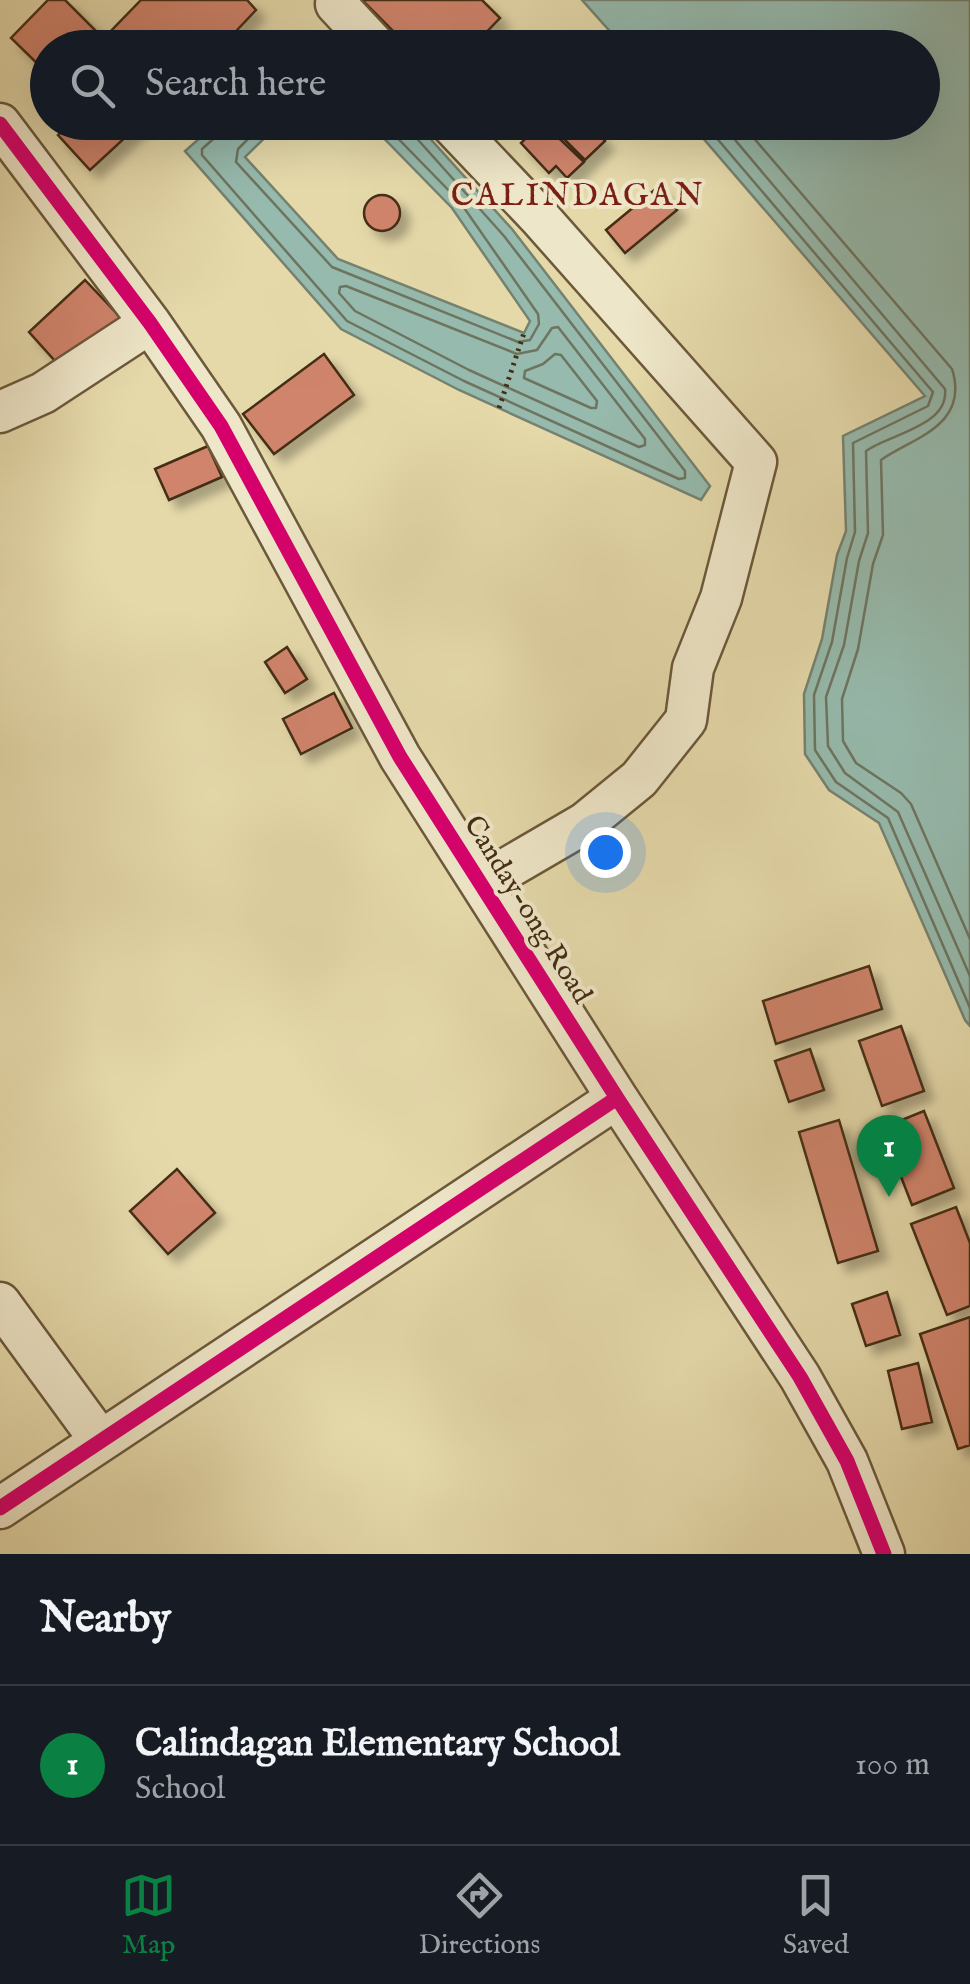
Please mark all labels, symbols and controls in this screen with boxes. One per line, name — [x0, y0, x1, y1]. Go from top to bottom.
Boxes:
search box — [30, 30, 940, 140]
icon: search — [65, 58, 120, 113]
text: Search here — [145, 61, 326, 109]
district label: CALINDAGAN — [451, 176, 705, 217]
street label: Canday-ong Road — [455, 810, 599, 1011]
your location — [580, 827, 631, 878]
pin: 1 — [856, 1114, 922, 1197]
text: Nearby — [40, 1593, 171, 1646]
text: Calindagan Elementary School — [135, 1721, 620, 1769]
text: 1 — [67, 1745, 78, 1786]
text: 100 m — [855, 1745, 930, 1786]
text: School — [135, 1769, 225, 1810]
tab: Map — [121, 1868, 176, 1963]
tab: Directions — [418, 1868, 540, 1963]
tab: Saved — [783, 1868, 849, 1963]

